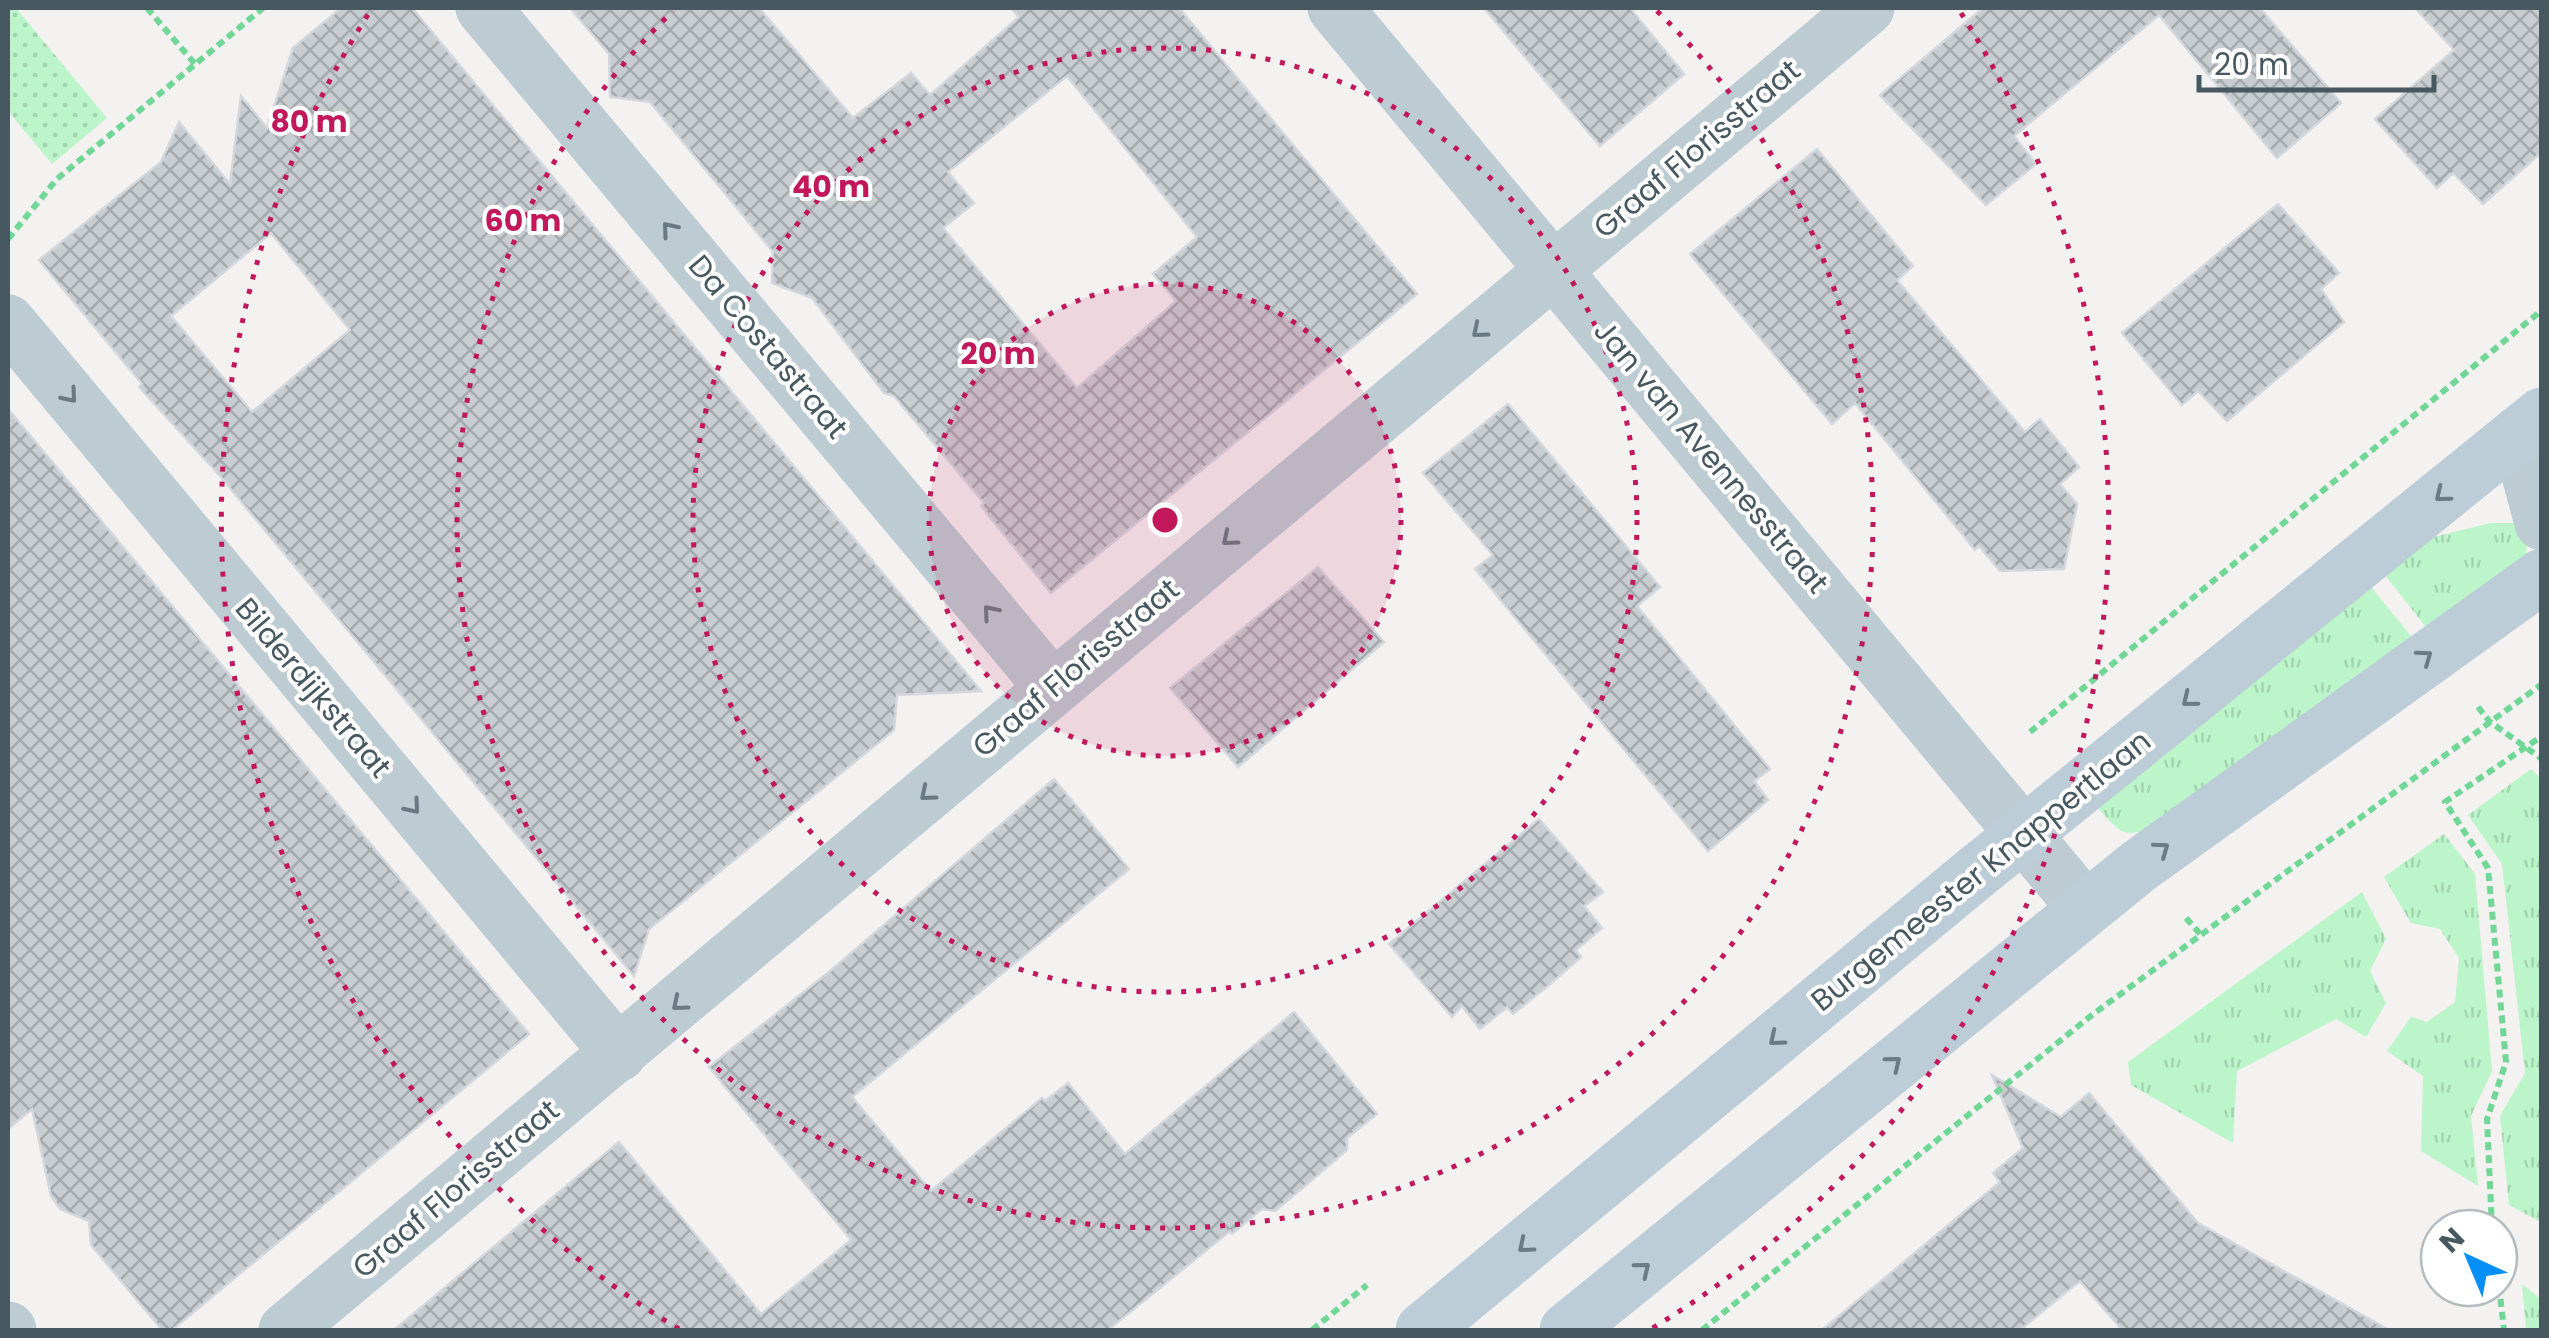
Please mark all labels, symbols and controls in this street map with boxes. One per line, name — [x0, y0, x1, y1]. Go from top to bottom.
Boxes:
scale bar — [2199, 30, 2434, 92]
text: 20 m — [2214, 43, 2289, 86]
street label: Graaf Florisstraat — [1584, 49, 1809, 248]
text: 80 m — [270, 100, 348, 143]
text: 40 m — [792, 165, 870, 208]
text: 60 m — [485, 199, 561, 242]
one-way arrow — [662, 222, 680, 240]
street label: Da Costastraat — [679, 246, 858, 448]
street label: Jan van Avennesstraat — [1584, 311, 1839, 603]
one-way arrow — [1472, 319, 1490, 337]
text: 20 m — [961, 332, 1035, 375]
one-way arrow — [58, 385, 76, 403]
one-way arrow — [2435, 483, 2453, 501]
centre of rings — [1147, 502, 1183, 538]
one-way arrow — [1222, 528, 1241, 546]
street label: Graaf Florisstraat — [963, 568, 1188, 767]
street label: Bilderdijkstraat — [225, 588, 402, 787]
one-way arrow — [983, 606, 1001, 624]
one-way arrow — [2414, 651, 2432, 669]
one-way arrow — [2183, 688, 2201, 706]
street label: Burgemeester Knappertlaan — [1802, 720, 2160, 1021]
one-way arrow — [920, 782, 938, 800]
one-way arrow — [401, 796, 419, 814]
one-way arrow — [2151, 843, 2169, 860]
one-way arrow — [672, 992, 690, 1010]
one-way arrow — [1769, 1027, 1787, 1045]
one-way arrow — [1883, 1056, 1901, 1074]
street label: Graaf Florisstraat — [343, 1089, 568, 1288]
north arrow — [2419, 1208, 2519, 1308]
text: N — [2431, 1219, 2473, 1262]
one-way arrow — [1519, 1234, 1537, 1252]
one-way arrow — [1631, 1263, 1649, 1281]

